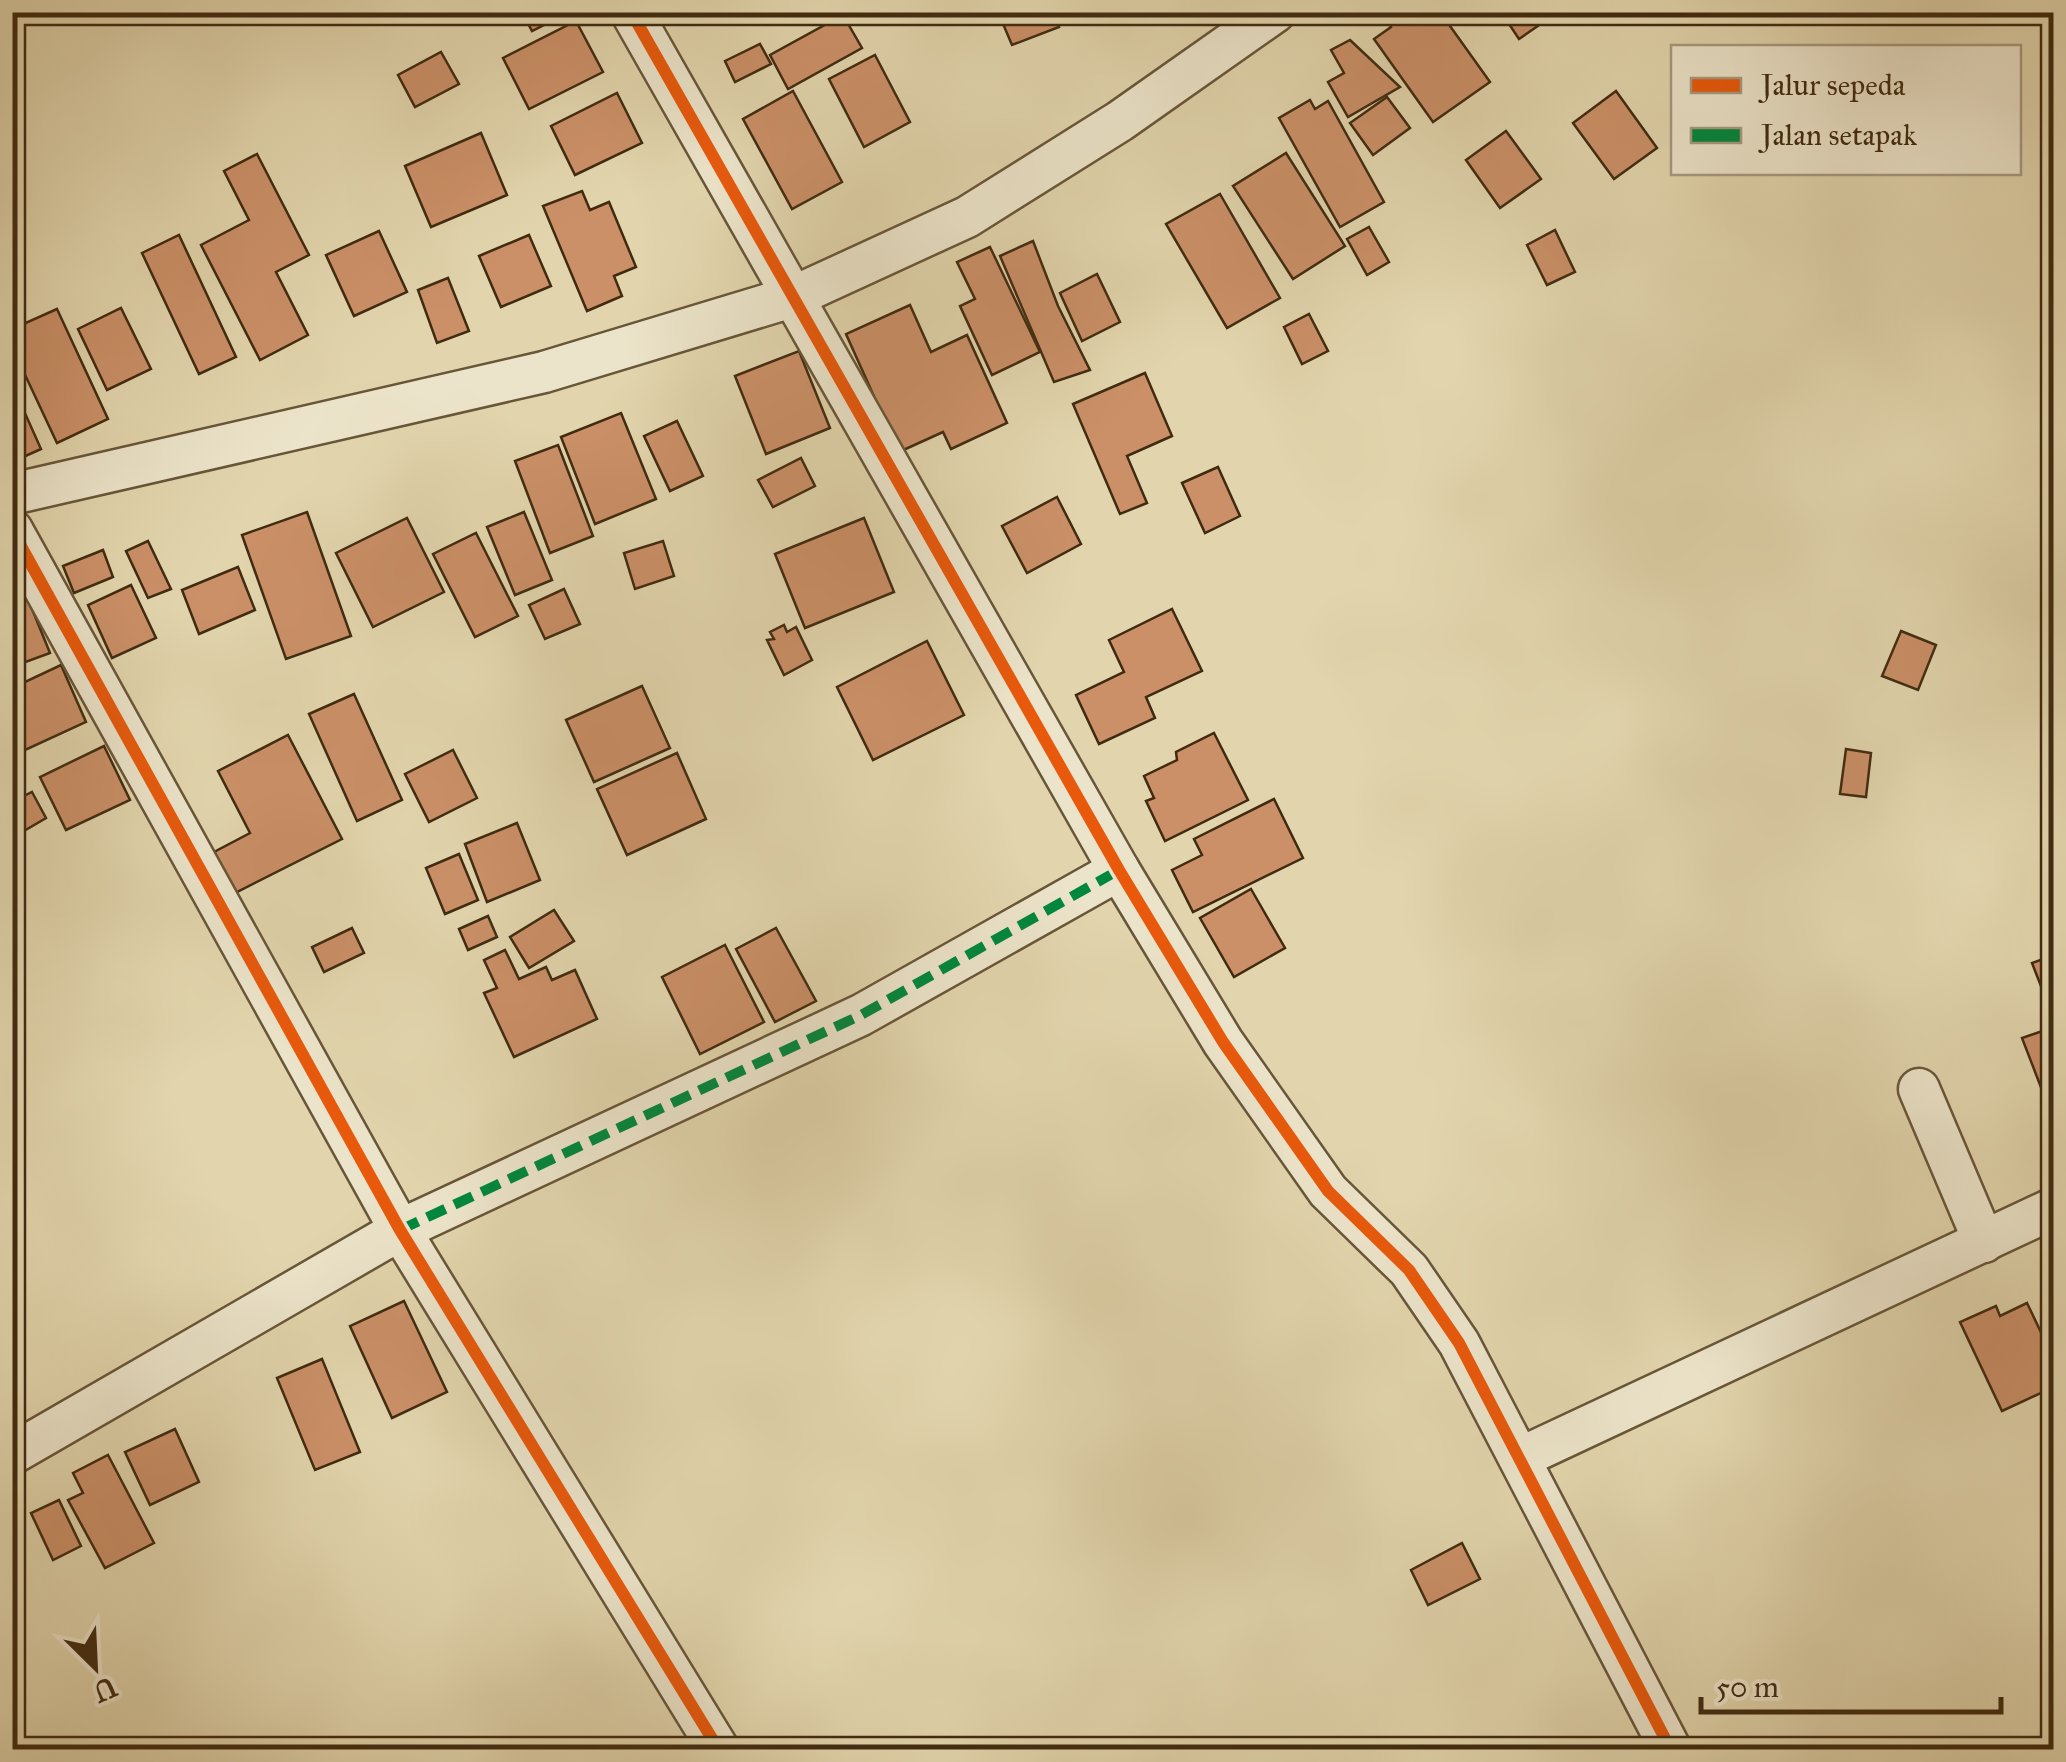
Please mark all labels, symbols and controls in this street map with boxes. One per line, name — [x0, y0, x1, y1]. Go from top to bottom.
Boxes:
legend — [1671, 45, 2021, 175]
text: Jalur sepeda — [1758, 67, 1906, 103]
text: Jalan setapak — [1758, 117, 1917, 153]
north arrow — [45, 1617, 145, 1717]
scale bar — [1701, 1652, 2001, 1714]
text: U — [87, 1669, 122, 1710]
text: 50 m — [1716, 1669, 1779, 1705]

